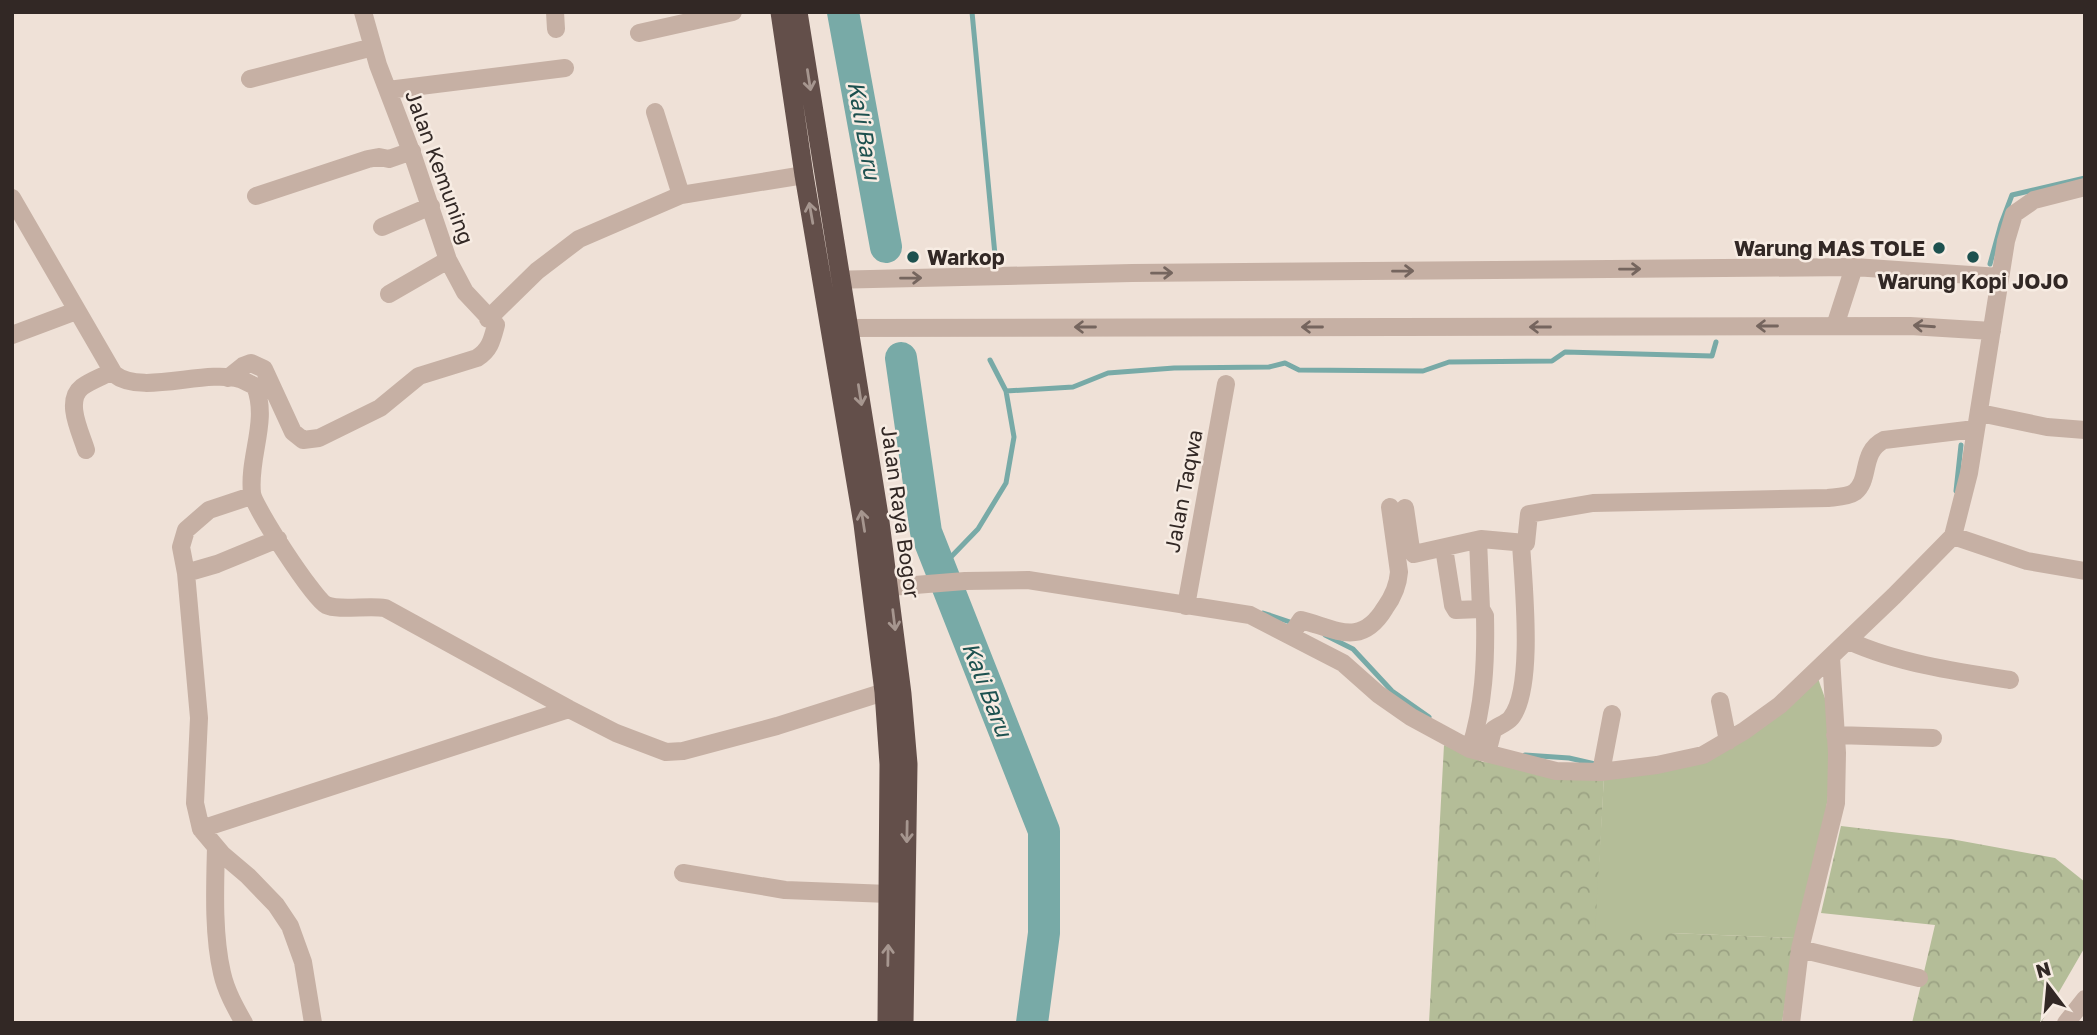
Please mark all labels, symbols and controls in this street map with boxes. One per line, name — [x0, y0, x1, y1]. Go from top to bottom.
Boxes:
one-way arrow — [803, 68, 816, 90]
water label: Kali Baru — [843, 79, 888, 183]
street label: Jalan Kemuning — [400, 86, 480, 248]
one-way arrow — [803, 202, 817, 225]
place label: Warung MAS TOLE — [1734, 235, 1925, 261]
marker: Warung MAS TOLE — [1931, 240, 1947, 256]
place label: Warkop — [927, 244, 1005, 270]
marker: Warkop — [905, 249, 921, 265]
marker: Warung Kopi JOJO — [1965, 249, 1981, 265]
one-way arrow — [1619, 262, 1642, 276]
one-way arrow — [1391, 264, 1414, 278]
one-way arrow — [1151, 266, 1174, 280]
place label: Warung Kopi JOJO — [1877, 268, 2069, 294]
one-way arrow — [899, 271, 922, 285]
one-way arrow — [1756, 319, 1779, 333]
one-way arrow — [1073, 320, 1096, 334]
one-way arrow — [1301, 320, 1324, 334]
one-way arrow — [1528, 320, 1551, 334]
one-way arrow — [1913, 320, 1936, 333]
one-way arrow — [854, 383, 867, 406]
street label: Jalan Raya Bogor — [876, 424, 926, 600]
street label: Jalan Taqwa — [1158, 427, 1208, 555]
one-way arrow — [856, 510, 869, 533]
one-way arrow — [887, 608, 900, 631]
water label: Kali Baru — [957, 638, 1020, 742]
one-way arrow — [900, 820, 914, 843]
one-way arrow — [882, 943, 895, 966]
north arrow — [2013, 951, 2083, 1021]
text: N — [2033, 956, 2053, 982]

